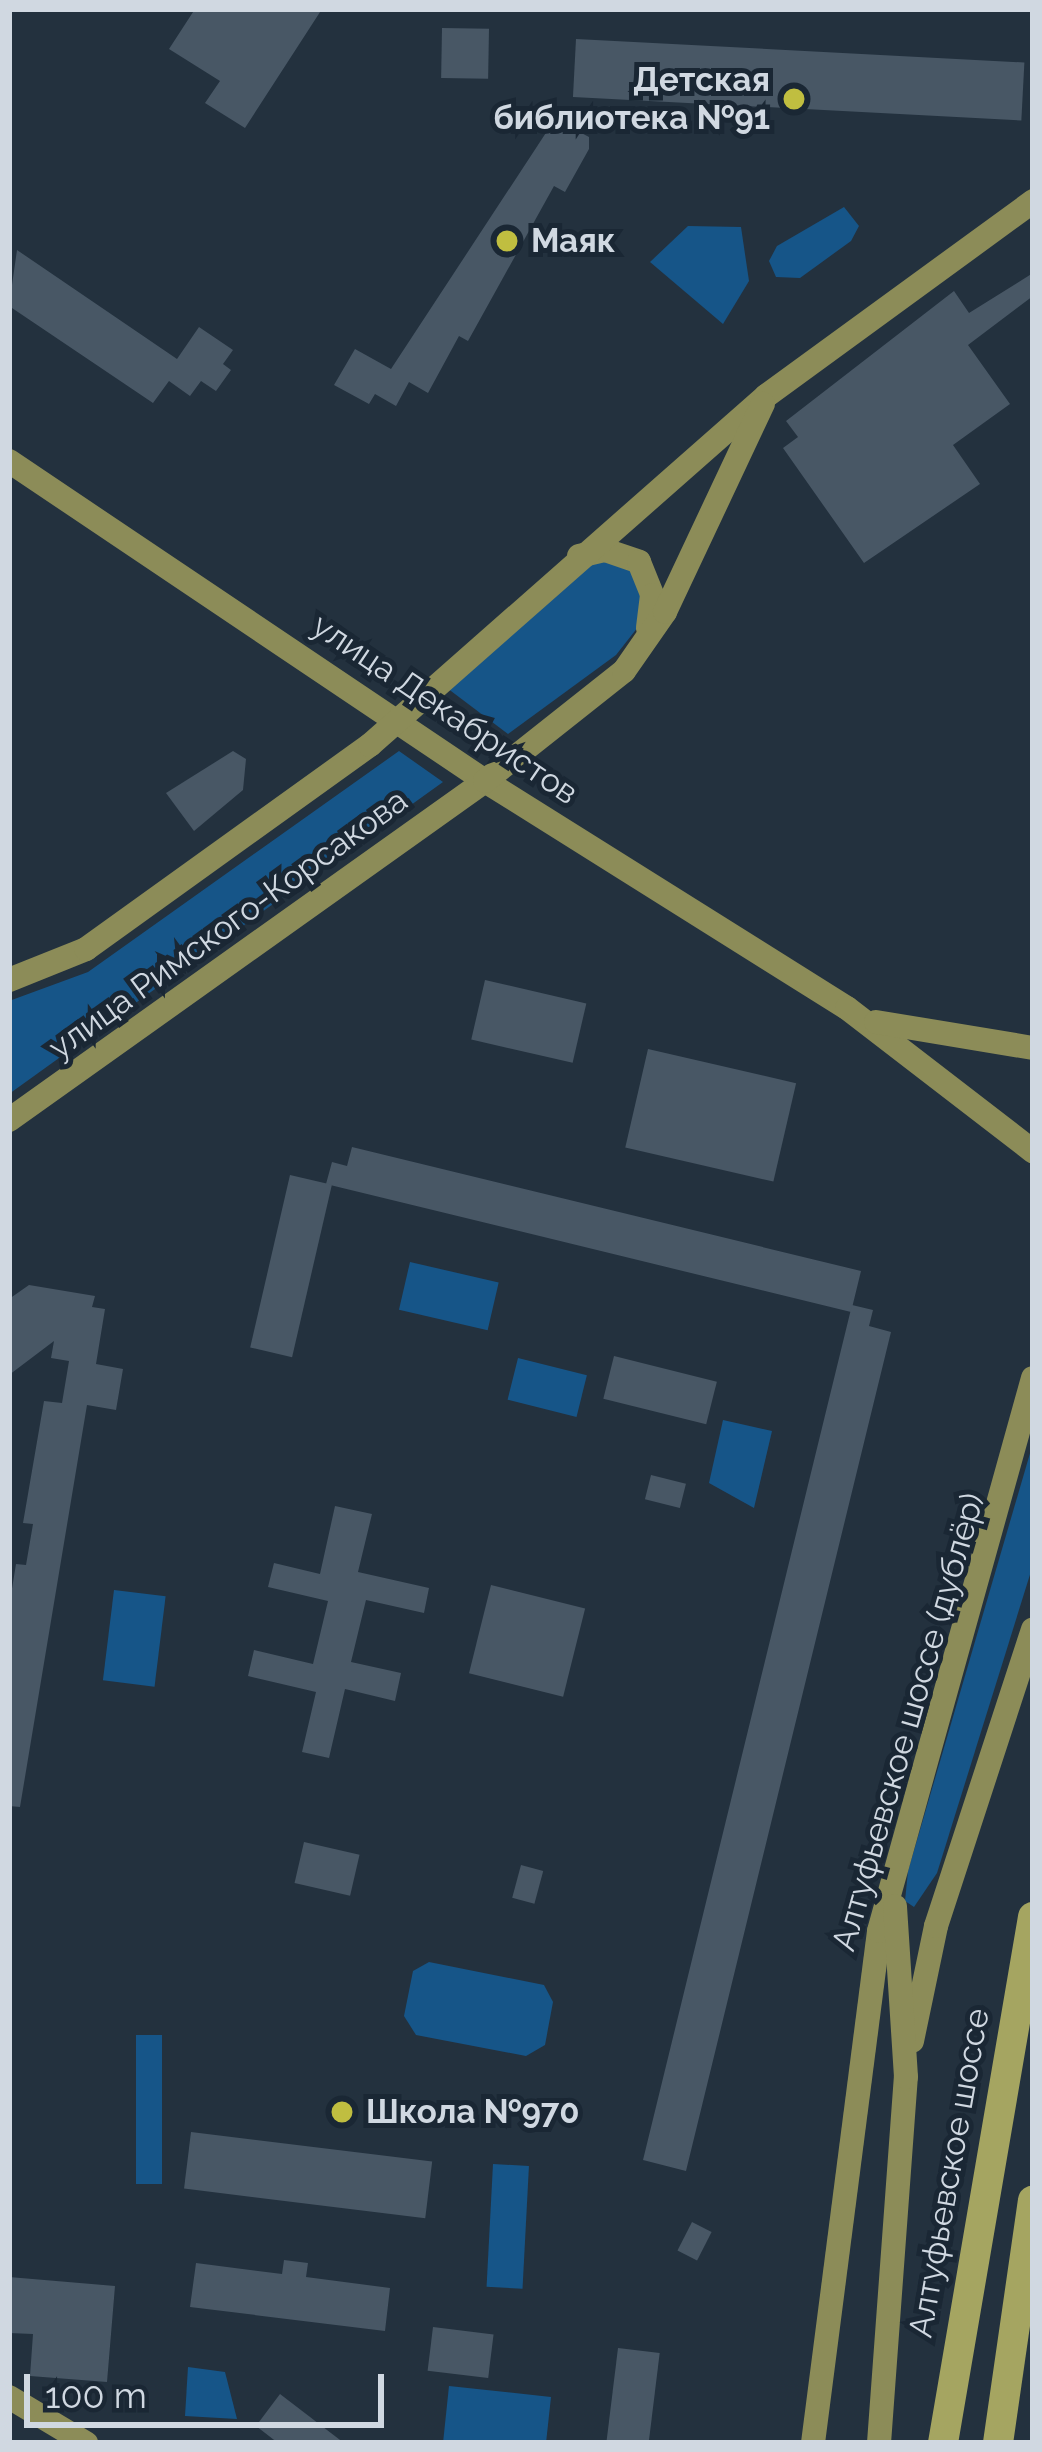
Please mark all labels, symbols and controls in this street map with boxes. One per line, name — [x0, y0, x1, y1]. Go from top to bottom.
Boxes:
place label: Детская библиотека №91 — [493, 60, 770, 138]
marker: Детская библиотека №91 — [781, 86, 807, 112]
place label: Маяк — [531, 221, 616, 261]
marker: Маяк — [494, 228, 520, 254]
street label: улица Декабристов — [305, 605, 585, 813]
street label: улица Римского-Корсакова — [41, 781, 415, 1067]
street label: Алтуфьевское шоссе (дублёр) — [824, 1489, 992, 1955]
street label: Алтуфьевское шоссе — [901, 2005, 997, 2341]
place label: Школа №970 — [366, 2092, 580, 2132]
marker: Школа №970 — [329, 2099, 355, 2125]
scale bar — [30, 2350, 390, 2424]
text: 100 m — [45, 2374, 147, 2416]

